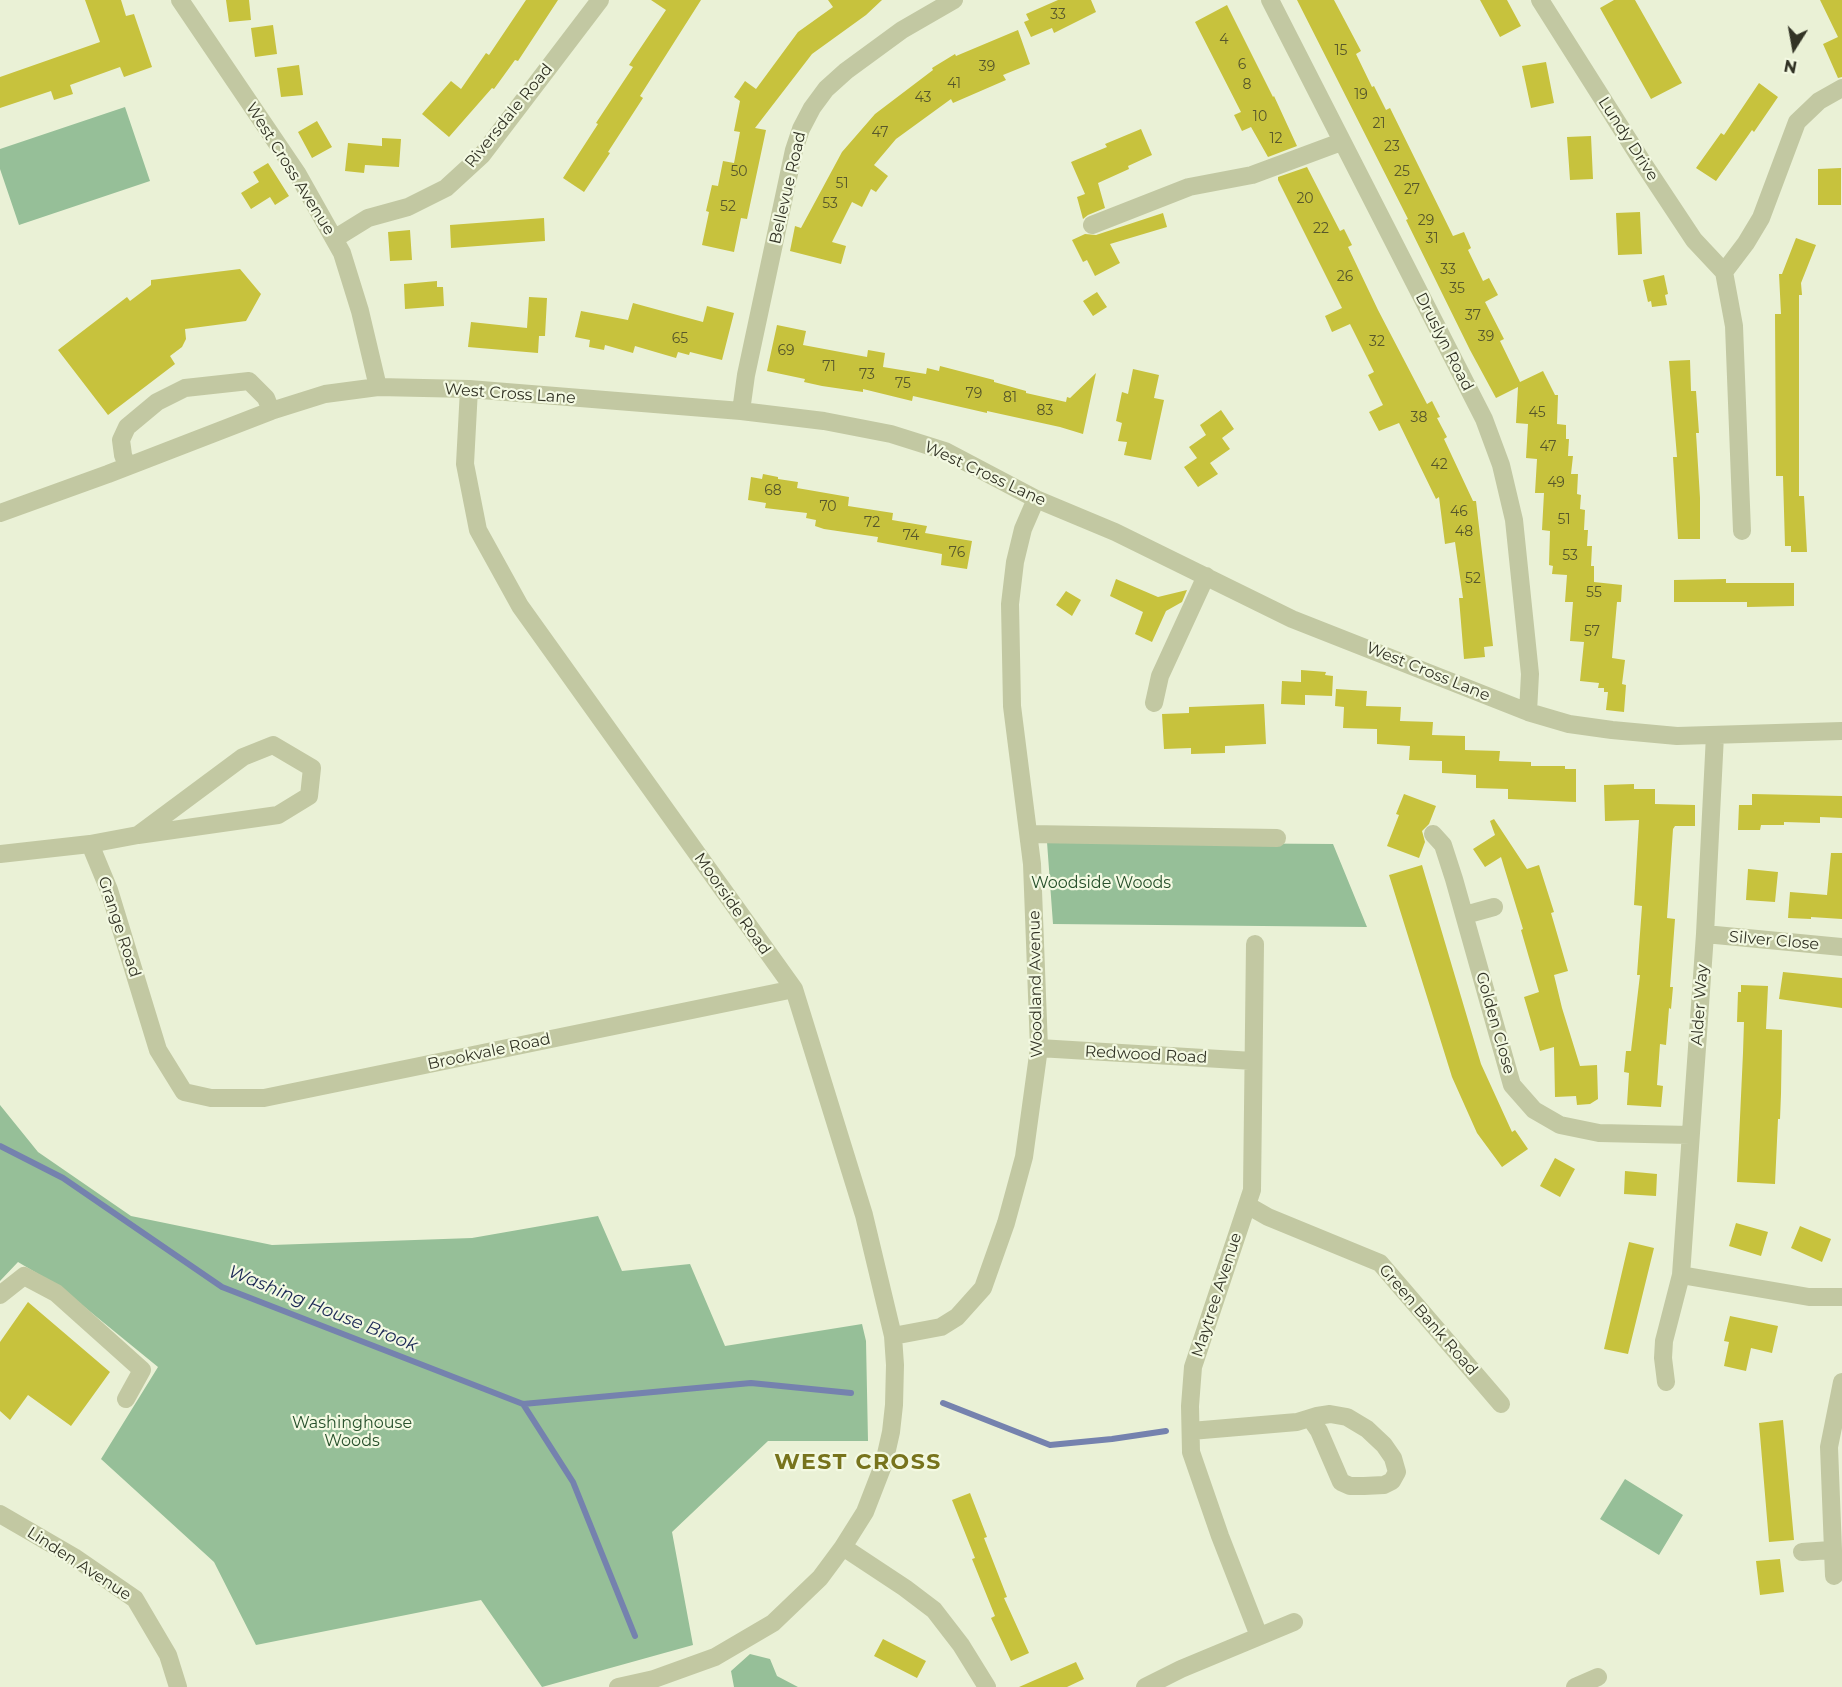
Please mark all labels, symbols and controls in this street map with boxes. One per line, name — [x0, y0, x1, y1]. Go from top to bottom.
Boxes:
house number: 33 — [1050, 7, 1066, 23]
north arrow — [1764, 18, 1824, 78]
house number: 4 — [1219, 32, 1229, 48]
house number: 15 — [1335, 43, 1347, 59]
text: N — [1782, 56, 1799, 77]
house number: 6 — [1238, 57, 1246, 73]
house number: 39 — [979, 59, 995, 75]
street label: Riversdale Road — [461, 60, 557, 172]
house number: 41 — [947, 76, 961, 92]
house number: 8 — [1243, 77, 1251, 93]
house number: 19 — [1354, 87, 1368, 103]
house number: 43 — [915, 90, 931, 106]
street label: Lundy Drive — [1594, 93, 1662, 185]
street label: West Cross Avenue — [241, 99, 339, 239]
house number: 10 — [1253, 109, 1267, 125]
house number: 21 — [1372, 116, 1386, 132]
house number: 47 — [872, 125, 888, 141]
street label: Bellevue Road — [766, 130, 810, 246]
house number: 12 — [1269, 131, 1283, 147]
house number: 23 — [1384, 139, 1400, 155]
house number: 50 — [730, 164, 748, 180]
house number: 25 — [1394, 164, 1410, 180]
house number: 51 — [836, 176, 848, 192]
house number: 27 — [1404, 182, 1420, 198]
house number: 20 — [1296, 191, 1314, 207]
house number: 53 — [822, 196, 838, 212]
house number: 52 — [720, 199, 736, 215]
house number: 29 — [1418, 213, 1434, 229]
house number: 22 — [1313, 221, 1329, 237]
house number: 31 — [1426, 231, 1438, 247]
house number: 33 — [1440, 262, 1456, 278]
house number: 26 — [1337, 269, 1353, 285]
house number: 35 — [1449, 281, 1465, 297]
street label: Druslyn Road — [1411, 290, 1477, 394]
house number: 37 — [1465, 308, 1481, 324]
house number: 39 — [1478, 329, 1494, 345]
house number: 65 — [672, 331, 688, 347]
house number: 32 — [1369, 334, 1385, 350]
house number: 69 — [777, 343, 795, 359]
house number: 71 — [822, 359, 836, 375]
house number: 73 — [859, 367, 875, 383]
house number: 75 — [895, 376, 911, 392]
street label: West Cross Lane — [444, 380, 576, 408]
house number: 79 — [966, 386, 982, 402]
house number: 81 — [1003, 390, 1017, 406]
house number: 83 — [1037, 403, 1053, 419]
house number: 45 — [1528, 405, 1546, 421]
house number: 38 — [1411, 410, 1427, 426]
street label: West Cross Lane — [921, 437, 1049, 511]
house number: 47 — [1540, 439, 1556, 455]
house number: 42 — [1430, 457, 1448, 473]
house number: 49 — [1547, 475, 1565, 491]
house number: 68 — [764, 483, 782, 499]
house number: 70 — [819, 499, 837, 515]
house number: 46 — [1450, 504, 1468, 520]
house number: 51 — [1558, 512, 1570, 528]
house number: 72 — [864, 515, 880, 531]
house number: 48 — [1455, 524, 1473, 540]
house number: 74 — [903, 528, 919, 544]
house number: 76 — [949, 545, 965, 561]
house number: 53 — [1562, 548, 1578, 564]
house number: 52 — [1465, 571, 1481, 587]
house number: 55 — [1586, 585, 1602, 601]
house number: 57 — [1584, 624, 1600, 640]
street label: West Cross Lane — [1363, 638, 1493, 706]
street label: Moorside Road — [690, 849, 774, 959]
park label: Woodside Woods — [1031, 873, 1171, 893]
street label: Grange Road — [94, 874, 144, 980]
street label: Woodland Avenue — [1025, 910, 1047, 1058]
street label: Silver Close — [1728, 928, 1820, 954]
street label: Alder Way — [1688, 964, 1712, 1046]
street label: Golden Close — [1471, 970, 1519, 1076]
street label: Brookvale Road — [426, 1030, 552, 1074]
street label: Redwood Road — [1084, 1042, 1208, 1068]
street label: Maytree Avenue — [1188, 1230, 1246, 1360]
water label: Washing House Brook — [225, 1261, 421, 1357]
street label: Green Bank Road — [1375, 1261, 1481, 1379]
park label: Washinghouse Woods — [292, 1413, 412, 1451]
district label: WEST CROSS — [774, 1450, 942, 1476]
street label: Linden Avenue — [23, 1523, 135, 1605]

